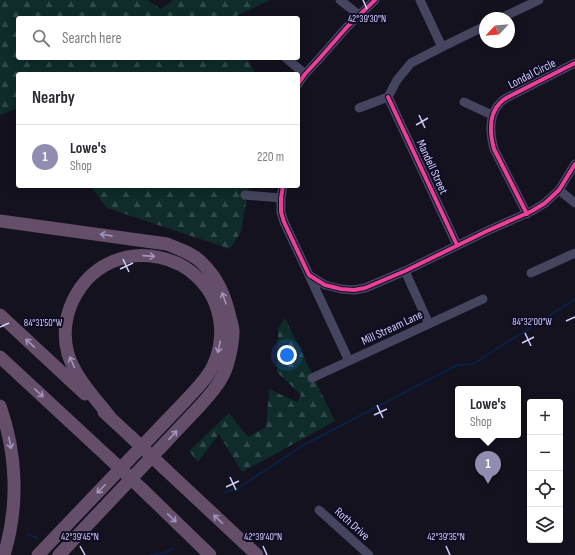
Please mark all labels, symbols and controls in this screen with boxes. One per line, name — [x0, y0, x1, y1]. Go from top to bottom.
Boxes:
north arrow — [479, 12, 515, 48]
text: 42°39'30"N — [348, 13, 386, 25]
search box — [16, 16, 300, 60]
icon: search — [30, 27, 52, 49]
text: Search here — [62, 29, 122, 48]
street label: Londal Circle — [506, 56, 558, 92]
text: Nearby — [32, 88, 75, 108]
street label: Mandell Street — [413, 137, 451, 197]
text: Lowe's — [70, 139, 106, 158]
text: 1 — [42, 149, 48, 165]
text: 220 m — [257, 149, 284, 165]
text: Shop — [70, 158, 92, 174]
one-way arrow — [100, 231, 113, 239]
one-way arrow — [142, 253, 155, 260]
one-way arrow — [220, 292, 228, 304]
street label: Mill Stream Lane — [359, 307, 425, 349]
text: 84°32'00"W — [512, 316, 552, 328]
text: 84°31'50"W — [24, 317, 63, 329]
one-way arrow — [25, 339, 35, 348]
one-way arrow — [214, 340, 222, 353]
your location — [277, 345, 297, 365]
one-way arrow — [68, 356, 75, 368]
popup — [455, 386, 521, 438]
one-way arrow — [34, 389, 44, 398]
text: Lowe's — [470, 395, 506, 414]
map controls — [527, 399, 563, 543]
button: + — [527, 399, 563, 435]
text: Shop — [470, 414, 492, 430]
one-way arrow — [168, 430, 178, 440]
button: − — [527, 435, 563, 471]
one-way arrow — [6, 437, 14, 450]
pin: 1 — [475, 451, 501, 484]
button: locate — [527, 471, 563, 507]
one-way arrow — [97, 484, 106, 494]
street label: Roth Drive — [331, 504, 373, 544]
button: layers — [527, 507, 563, 543]
one-way arrow — [167, 513, 177, 523]
one-way arrow — [213, 514, 223, 523]
text: 42°39'45"N — [61, 531, 99, 543]
text: 42°39'40"N — [244, 531, 282, 543]
text: 42°39'35"N — [427, 531, 465, 543]

